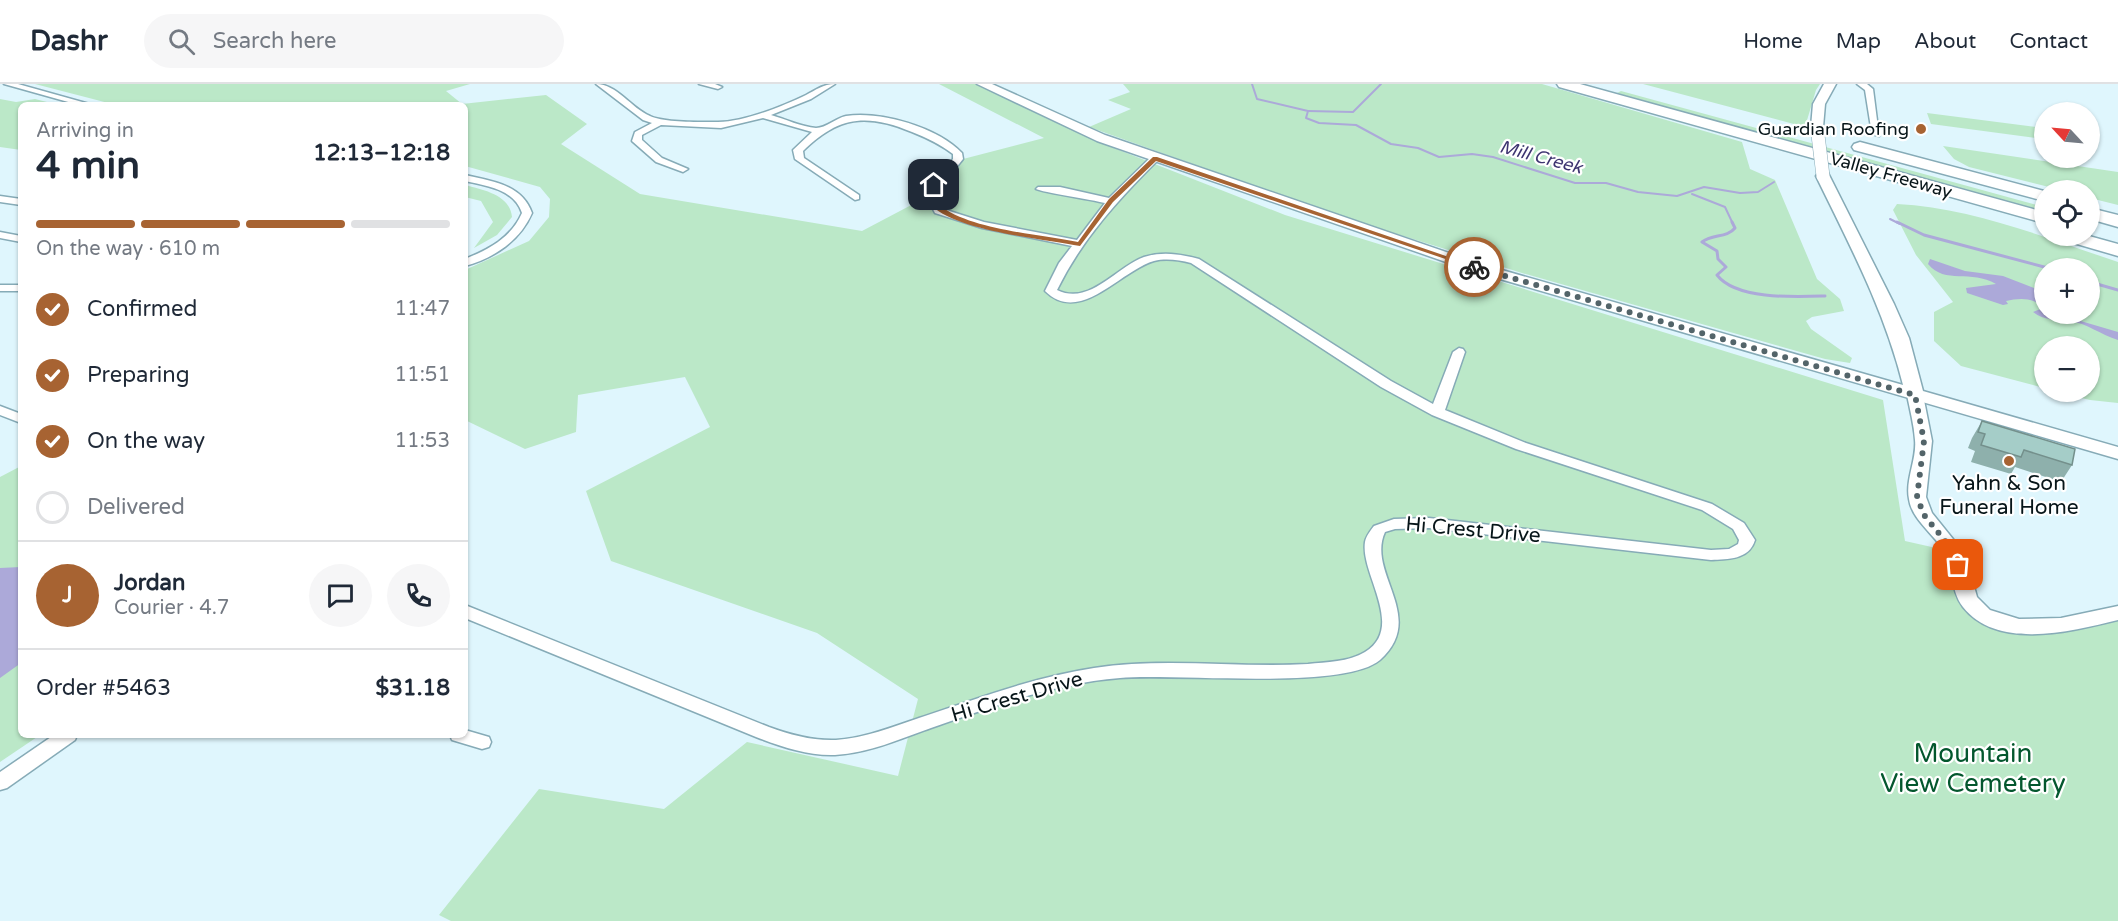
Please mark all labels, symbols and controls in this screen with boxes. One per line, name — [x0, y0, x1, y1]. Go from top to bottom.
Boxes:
search box — [144, 14, 564, 68]
text: Dashr — [30, 24, 108, 58]
icon: search — [165, 25, 198, 58]
text: Search here — [213, 28, 336, 54]
text: Home — [1743, 29, 1803, 54]
text: Map — [1836, 29, 1881, 54]
text: About — [1914, 29, 1976, 54]
text: Contact — [2009, 29, 2088, 54]
north arrow — [2034, 102, 2100, 168]
map controls — [2034, 102, 2100, 402]
place label: Guardian Roofing — [1758, 118, 1909, 140]
text: Arriving in — [36, 119, 134, 143]
marker: Guardian Roofing — [1914, 122, 1928, 136]
water label: Mill Creek — [1497, 135, 1586, 179]
text: 12:13–12:18 — [313, 140, 450, 166]
text: 4 min — [36, 142, 140, 189]
street label: Valley Freeway — [1827, 147, 1955, 203]
pin — [908, 159, 959, 210]
icon: home — [917, 168, 950, 201]
button: locate — [2034, 180, 2100, 246]
text: On the way · 610 m — [36, 237, 220, 261]
courier — [1444, 237, 1504, 297]
icon: bike — [1458, 251, 1491, 284]
button: + — [2034, 258, 2100, 324]
icon: check — [36, 293, 69, 326]
text: Confirmed — [87, 296, 197, 322]
text: 11:47 — [395, 297, 450, 321]
button: − — [2034, 336, 2100, 402]
icon: check — [36, 359, 69, 392]
text: Preparing — [87, 362, 190, 388]
text: 11:51 — [395, 363, 450, 387]
icon: check — [36, 425, 69, 458]
text: On the way — [87, 428, 205, 454]
text: 11:53 — [395, 429, 450, 453]
marker: Yahn & Son Funeral Home — [2002, 454, 2016, 468]
place label: Yahn & Son Funeral Home — [1939, 471, 2079, 520]
text: Delivered — [87, 494, 185, 520]
street label: Hi Crest Drive — [1404, 512, 1542, 548]
pin — [1932, 539, 1983, 590]
icon: bag — [1941, 548, 1974, 581]
button: chat — [309, 564, 372, 627]
button: phone — [387, 564, 450, 627]
text: Jordan — [114, 570, 185, 596]
text: J — [62, 582, 73, 608]
text: Courier · 4.7 — [114, 596, 229, 620]
street label: Hi Crest Drive — [948, 666, 1086, 728]
text: Order #5463 — [36, 675, 171, 701]
text: $31.18 — [375, 675, 450, 701]
park label: Mountain View Cemetery — [1880, 738, 2066, 799]

